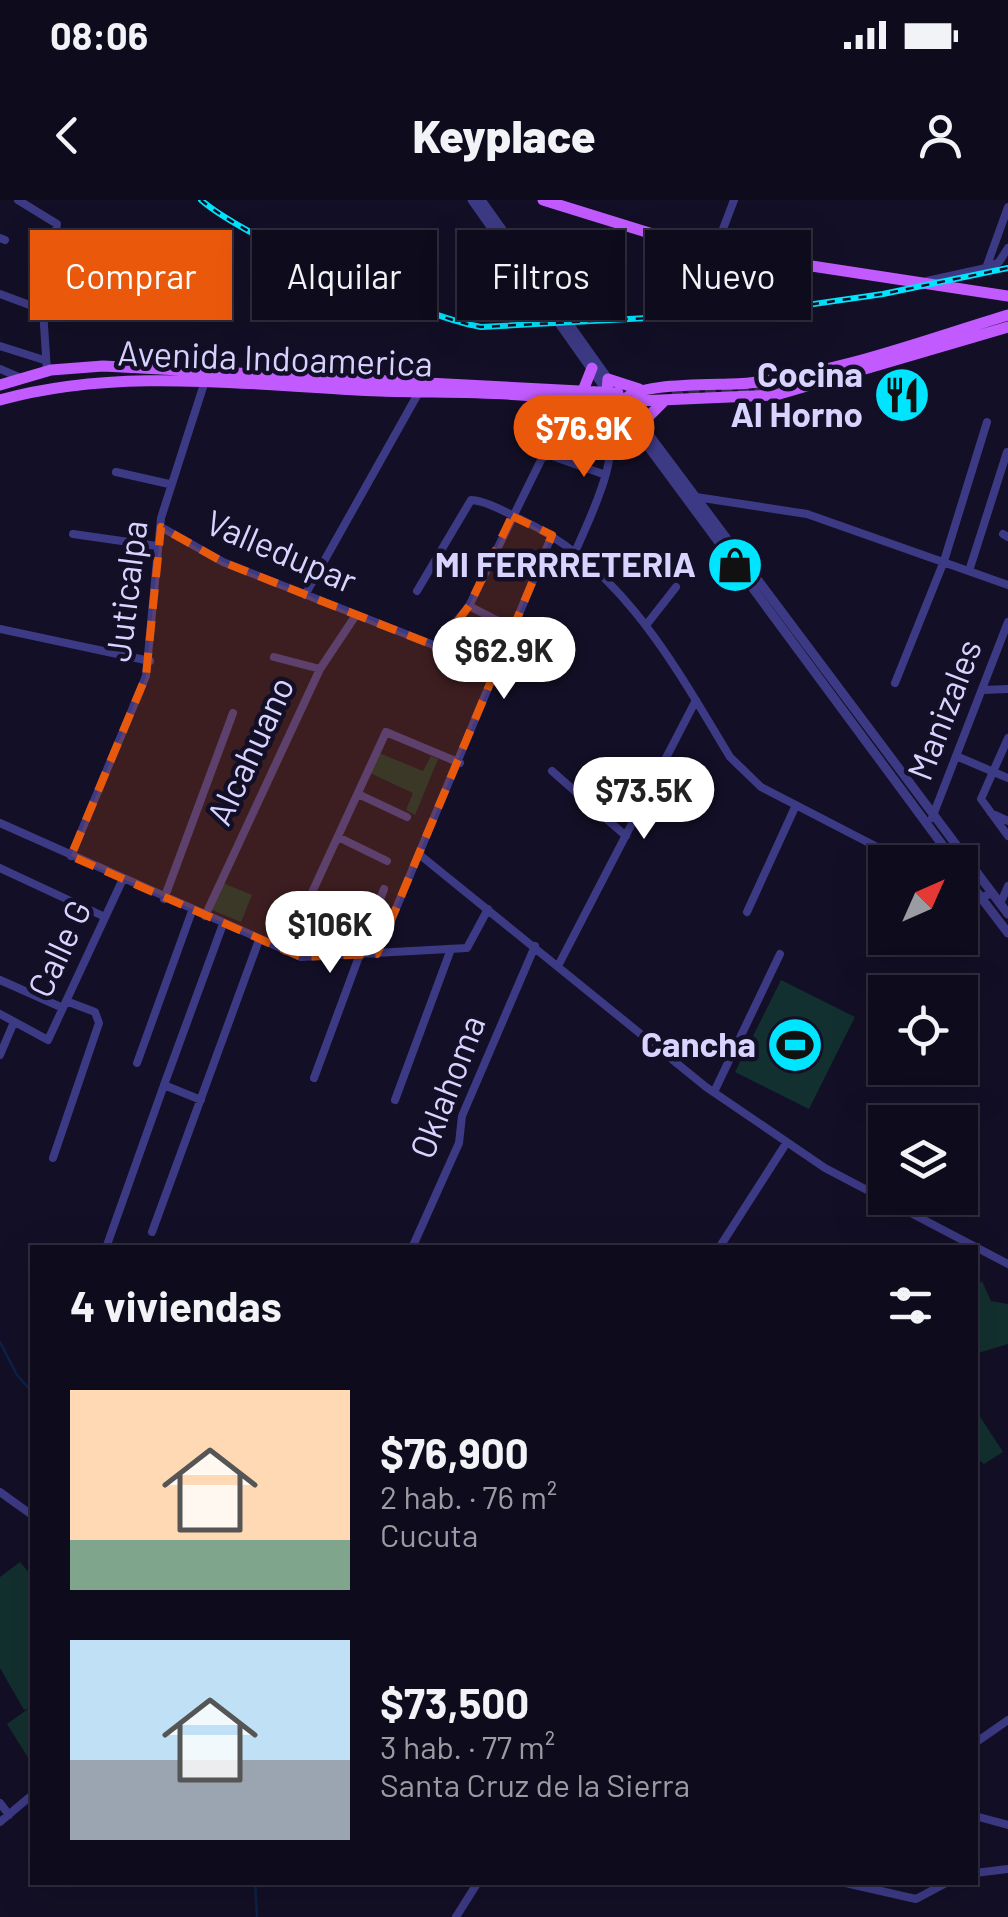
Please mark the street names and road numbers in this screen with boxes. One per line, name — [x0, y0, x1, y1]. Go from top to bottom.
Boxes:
street label: Avenida Indoamerica — [117, 331, 434, 383]
street label: Valledupar — [200, 500, 364, 601]
street label: Juticalpa — [96, 518, 155, 664]
street label: Manizales — [897, 633, 989, 786]
street label: Alcahuano — [197, 669, 302, 831]
street label: Calle G — [18, 893, 99, 1003]
street label: Oklahoma — [400, 1009, 493, 1164]

